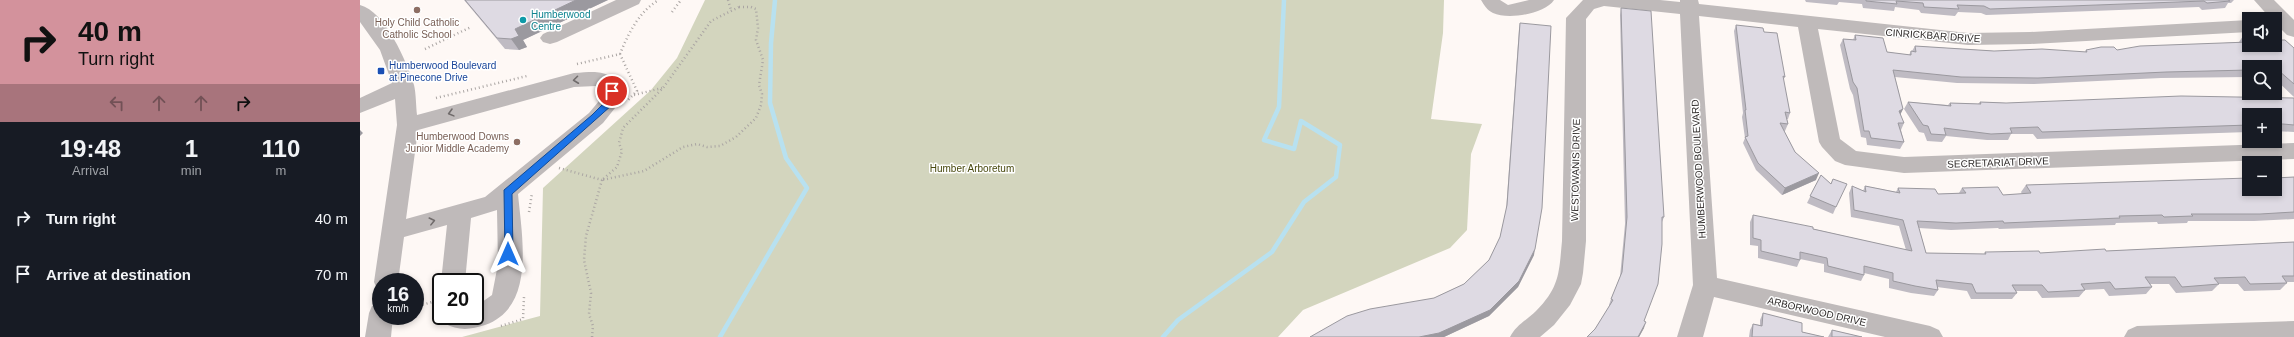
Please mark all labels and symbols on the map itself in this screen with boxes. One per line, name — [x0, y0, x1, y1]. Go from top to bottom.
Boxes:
marker: Holy Child Catholic Catholic School — [412, 5, 422, 15]
place label: Humberwood Centre — [531, 9, 590, 32]
marker: Humberwood Centre — [518, 15, 528, 25]
place label: Holy Child Catholic Catholic School — [375, 17, 459, 40]
street label: CINRICKBAR DRIVE — [1885, 27, 1981, 44]
place label: Humberwood Boulevard at Pinecone Drive — [389, 60, 496, 83]
marker: Humberwood Boulevard at Pinecone Drive — [376, 66, 386, 76]
pin — [595, 74, 629, 108]
one-way arrow — [573, 75, 580, 84]
street label: HUMBERWOOD BOULEVARD — [1689, 99, 1708, 239]
one-way arrow — [448, 108, 455, 117]
street label: WESTOWANIS DRIVE — [1569, 118, 1582, 221]
place label: Humberwood Downs Junior Middle Academy — [406, 131, 509, 154]
marker: Humberwood Downs Junior Middle Academy — [512, 137, 522, 147]
street label: SECRETARIAT DRIVE — [1947, 155, 2049, 170]
park label: Humber Arboretum — [930, 163, 1014, 174]
one-way arrow — [429, 217, 436, 226]
position arrow — [487, 233, 529, 275]
speed limit sign: 20 — [432, 273, 484, 325]
street label: ARBORWOOD DRIVE — [1766, 295, 1868, 328]

